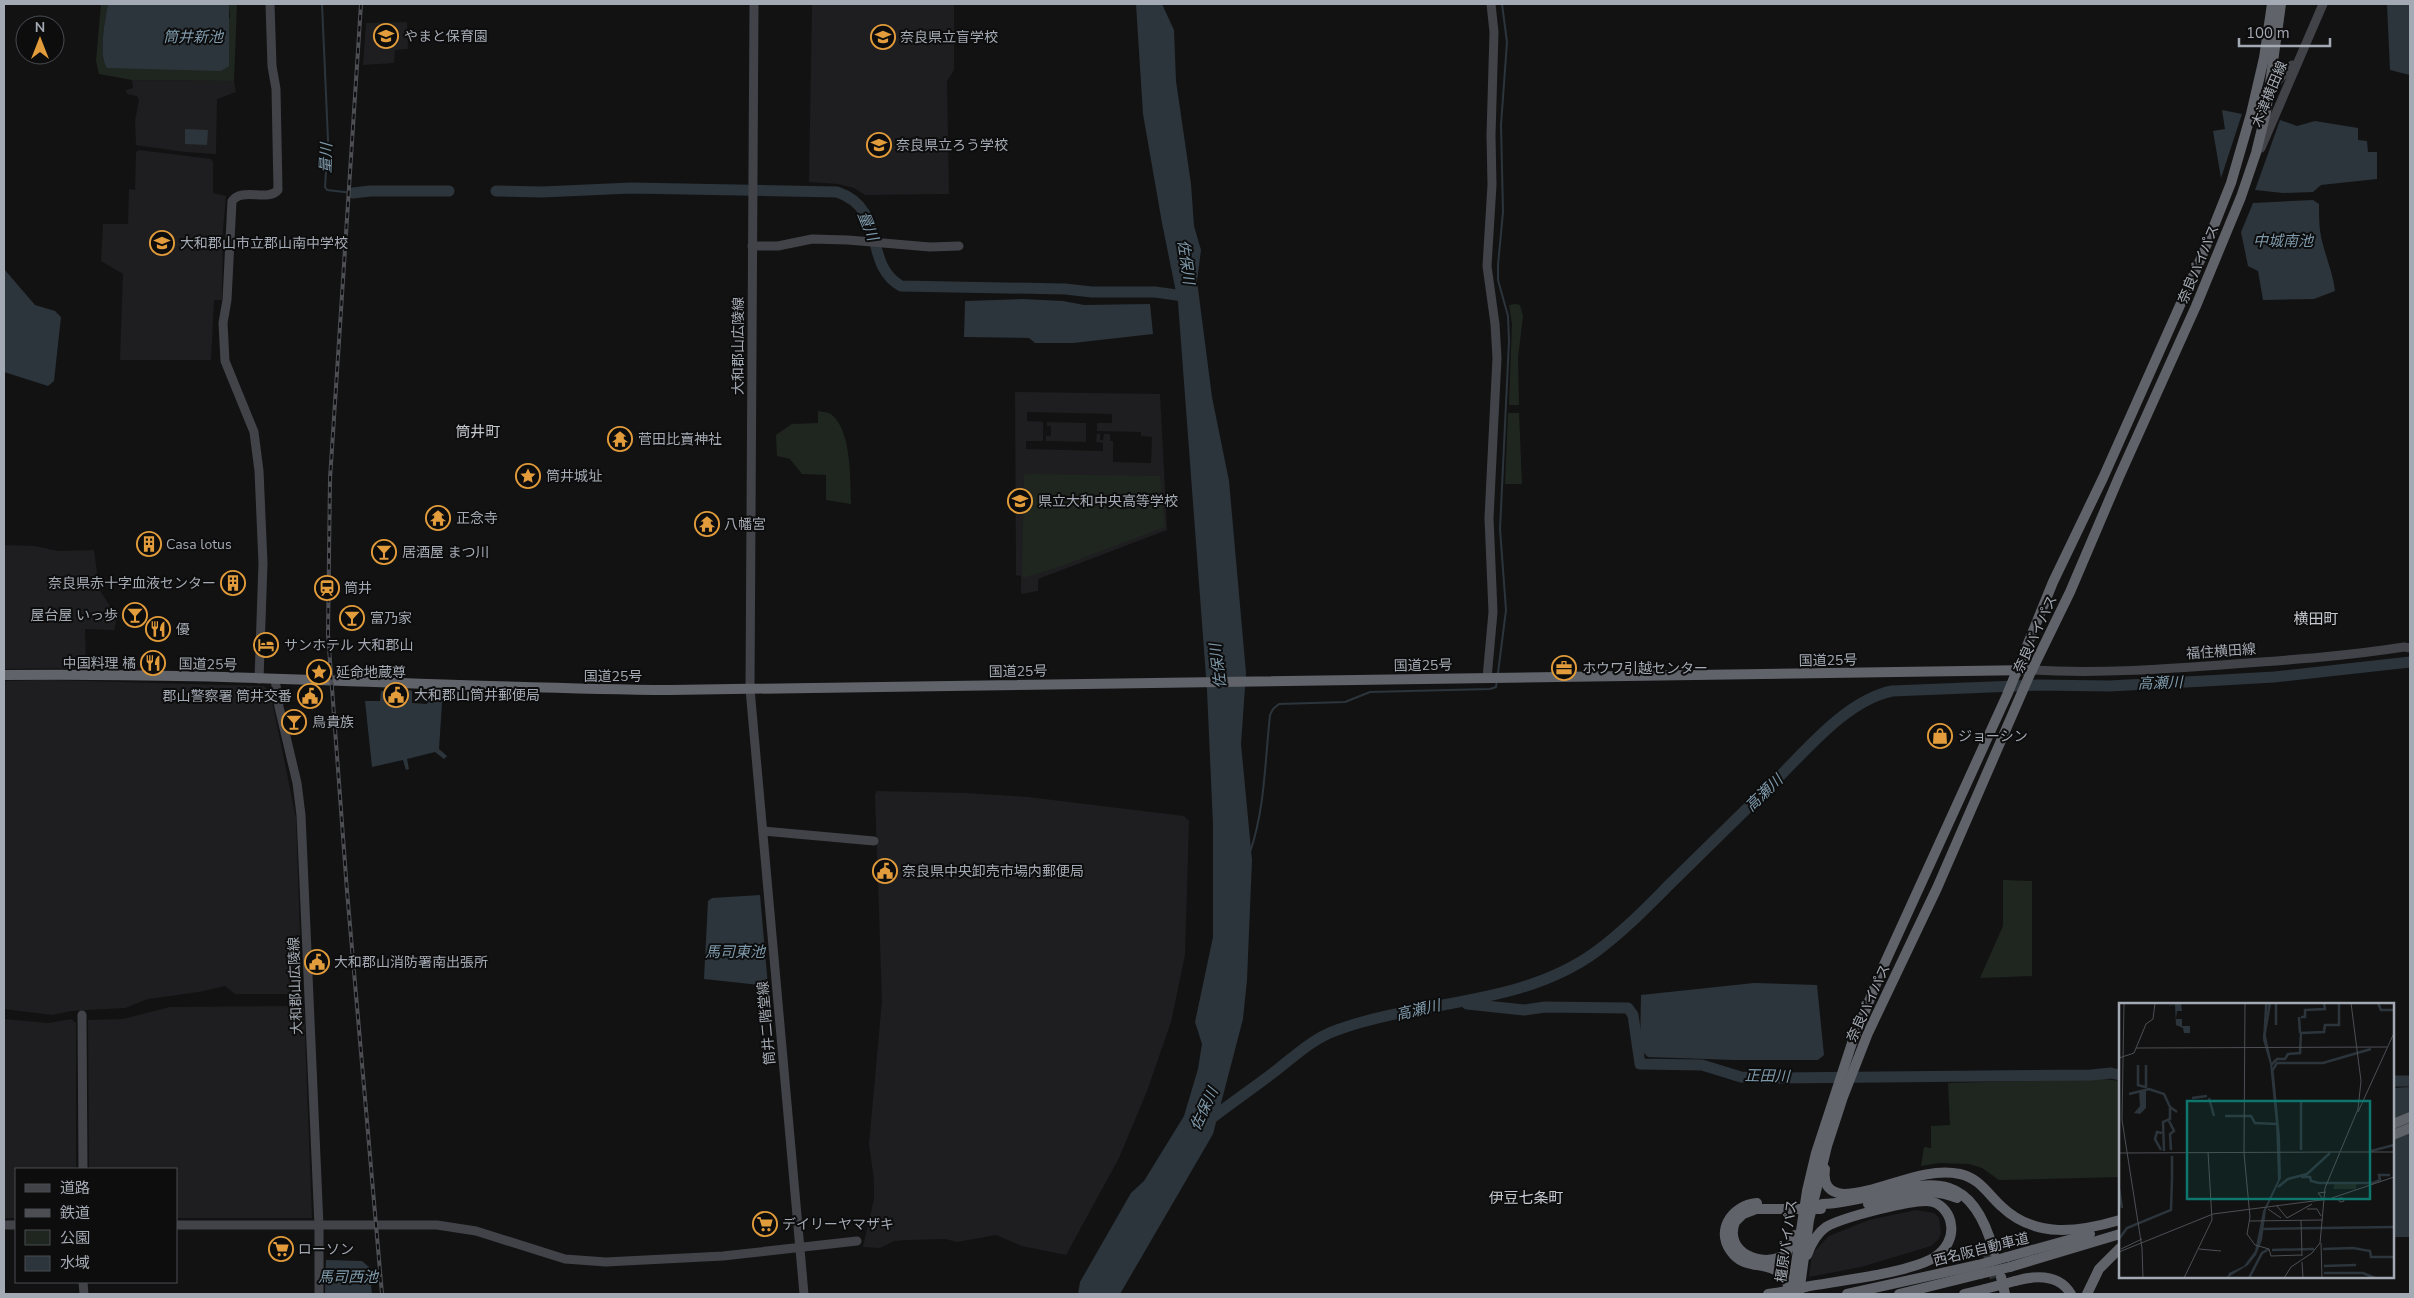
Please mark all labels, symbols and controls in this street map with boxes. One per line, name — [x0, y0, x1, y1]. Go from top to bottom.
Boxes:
north arrow — [15, 15, 65, 65]
scale bar — [2239, 15, 2330, 47]
text: N — [35, 18, 45, 37]
school or university icon: やまと保育園 — [373, 23, 399, 49]
text: 100 m — [2246, 23, 2290, 43]
school or university icon: 奈良県立盲学校 — [870, 24, 896, 50]
water label: 筒井新池 — [163, 27, 225, 47]
place label: やまと保育園 — [404, 27, 488, 46]
place label: 奈良県立盲学校 — [900, 28, 998, 47]
street label: 木津横田線 — [2247, 58, 2292, 130]
school or university icon: 奈良県立ろう学校 — [866, 132, 892, 158]
place label: 奈良県立ろう学校 — [896, 136, 1008, 155]
water label: 量川 — [315, 141, 337, 173]
water label: 量川 — [853, 208, 884, 246]
street label: 奈良バイパス — [2173, 222, 2224, 306]
school or university icon: 大和郡山市立郡山南中学校 — [149, 230, 175, 256]
water label: 中城南池 — [2253, 231, 2315, 251]
place label: 大和郡山市立郡山南中学校 — [180, 234, 348, 253]
water label: 佐保川 — [1173, 238, 1199, 288]
street label: 大和郡山広陵線 — [729, 297, 748, 395]
district label: 筒井町 — [455, 422, 501, 442]
temple icon: 菅田比賣神社 — [607, 426, 633, 452]
place label: 菅田比賣神社 — [638, 430, 722, 449]
place icon: 筒井城址 — [515, 463, 541, 489]
place label: 筒井城址 — [546, 467, 602, 486]
school or university icon: 県立大和中央高等学校 — [1007, 488, 1033, 514]
place label: 県立大和中央高等学校 — [1038, 492, 1178, 511]
temple icon: 正念寺 — [425, 505, 451, 531]
place label: 正念寺 — [456, 509, 498, 528]
temple icon: 八幡宮 — [694, 511, 720, 537]
place label: 八幡宮 — [724, 515, 766, 534]
building icon: Casa lotus — [136, 531, 162, 557]
place label: Casa lotus — [166, 535, 232, 554]
bar icon: 居酒屋 まつ川 — [371, 539, 397, 565]
place label: 居酒屋 まつ川 — [402, 543, 490, 562]
building icon: 奈良県赤十字血液センター — [220, 570, 246, 596]
place label: 奈良県赤十字血液センター — [48, 574, 216, 593]
station icon: 筒井 — [314, 575, 340, 601]
place label: 筒井 — [344, 579, 372, 598]
street label: 奈良バイパス — [2009, 592, 2062, 676]
bar icon: 屋台屋 いっ歩 — [122, 602, 148, 628]
bar icon: 富乃家 — [339, 605, 365, 631]
place label: 屋台屋 いっ歩 — [30, 606, 118, 625]
place label: 富乃家 — [370, 609, 412, 628]
district label: 横田町 — [2293, 609, 2339, 629]
restaurant icon: 優 — [145, 616, 171, 642]
place label: 優 — [176, 620, 190, 639]
hotel icon: サンホテル 大和郡山 — [253, 632, 279, 658]
place label: サンホテル 大和郡山 — [284, 636, 414, 655]
water label: 佐保川 — [1205, 640, 1231, 690]
street label: 福住横田線 — [2185, 640, 2257, 663]
restaurant icon: 中国料理 橘 — [140, 650, 166, 676]
street label: 国道25号 — [1798, 650, 1858, 671]
place label: 中国料理 橘 — [62, 654, 136, 673]
street label: 国道25号 — [178, 654, 238, 675]
street label: 国道25号 — [1393, 655, 1453, 676]
office icon: ホウワ引越センター — [1551, 655, 1577, 681]
place icon: 延命地蔵尊 — [306, 659, 332, 685]
place label: ホウワ引越センター — [1582, 659, 1708, 678]
street label: 国道25号 — [988, 661, 1048, 682]
place label: 延命地蔵尊 — [336, 663, 406, 682]
street label: 国道25号 — [584, 667, 642, 686]
water label: 高瀬川 — [2137, 672, 2185, 694]
public building icon: 大和郡山筒井郵便局 — [383, 682, 409, 708]
public building icon: 郡山警察署 筒井交番 — [297, 683, 323, 709]
place label: 大和郡山筒井郵便局 — [414, 686, 540, 705]
place label: 郡山警察署 筒井交番 — [162, 687, 292, 706]
bar icon: 鳥貴族 — [281, 709, 307, 735]
place label: 鳥貴族 — [312, 713, 354, 732]
shop icon: ジョーシン — [1927, 723, 1953, 749]
place label: ジョーシン — [1958, 727, 2028, 746]
water label: 高瀬川 — [1741, 769, 1789, 816]
public building icon: 奈良県中央卸売市場内郵便局 — [872, 858, 898, 884]
place label: 奈良県中央卸売市場内郵便局 — [902, 862, 1084, 881]
street label: 大和郡山広陵線 — [284, 937, 307, 1035]
water label: 馬司東池 — [705, 942, 767, 962]
public building icon: 大和郡山消防署南出張所 — [304, 949, 330, 975]
place label: 大和郡山消防署南出張所 — [334, 953, 488, 972]
street label: 奈良バイパス — [1842, 961, 1895, 1045]
street label: 筒井二階堂線 — [753, 980, 780, 1066]
water label: 高瀬川 — [1394, 995, 1444, 1025]
inset map — [2119, 1003, 2394, 1278]
water label: 正田川 — [1744, 1066, 1792, 1086]
water label: 佐保川 — [1185, 1083, 1223, 1134]
legend — [15, 1168, 178, 1283]
text: 道路 — [60, 1178, 90, 1198]
district label: 伊豆七条町 — [1488, 1188, 1564, 1208]
street label: 橿原バイパス — [1771, 1198, 1802, 1284]
text: 鉄道 — [60, 1203, 90, 1223]
supermarket icon: デイリーヤマザキ — [752, 1211, 778, 1237]
place label: デイリーヤマザキ — [782, 1215, 894, 1234]
text: 公園 — [60, 1228, 90, 1248]
street label: 西名阪自動車道 — [1931, 1228, 2031, 1271]
supermarket icon: ローソン — [268, 1236, 294, 1262]
place label: ローソン — [298, 1240, 354, 1259]
text: 水域 — [60, 1253, 90, 1273]
water label: 馬司西池 — [318, 1267, 380, 1287]

